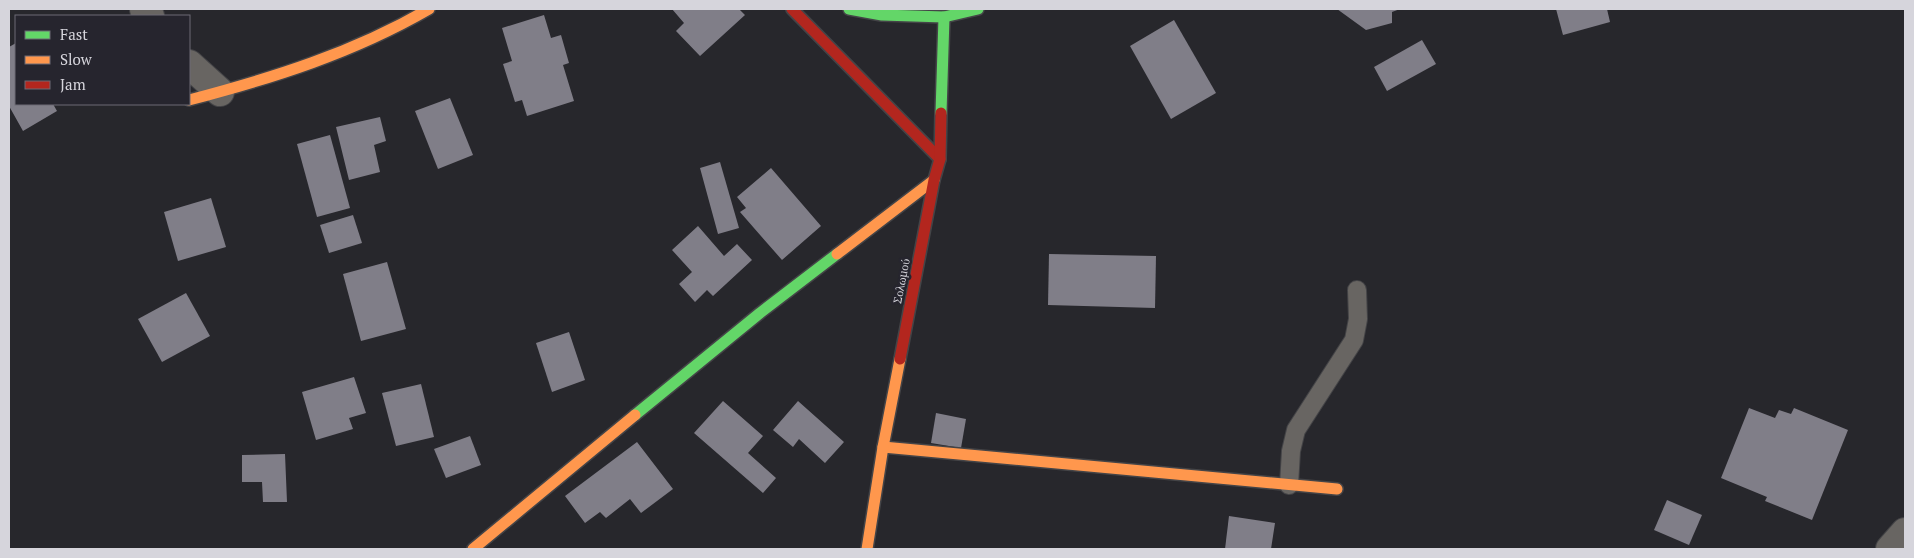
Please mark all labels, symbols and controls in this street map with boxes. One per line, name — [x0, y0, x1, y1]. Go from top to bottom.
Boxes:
legend — [15, 15, 190, 105]
text: Fast — [60, 24, 88, 44]
text: Slow — [60, 49, 93, 69]
text: Jam — [60, 74, 86, 94]
street label: Σολωμού — [889, 257, 913, 305]

